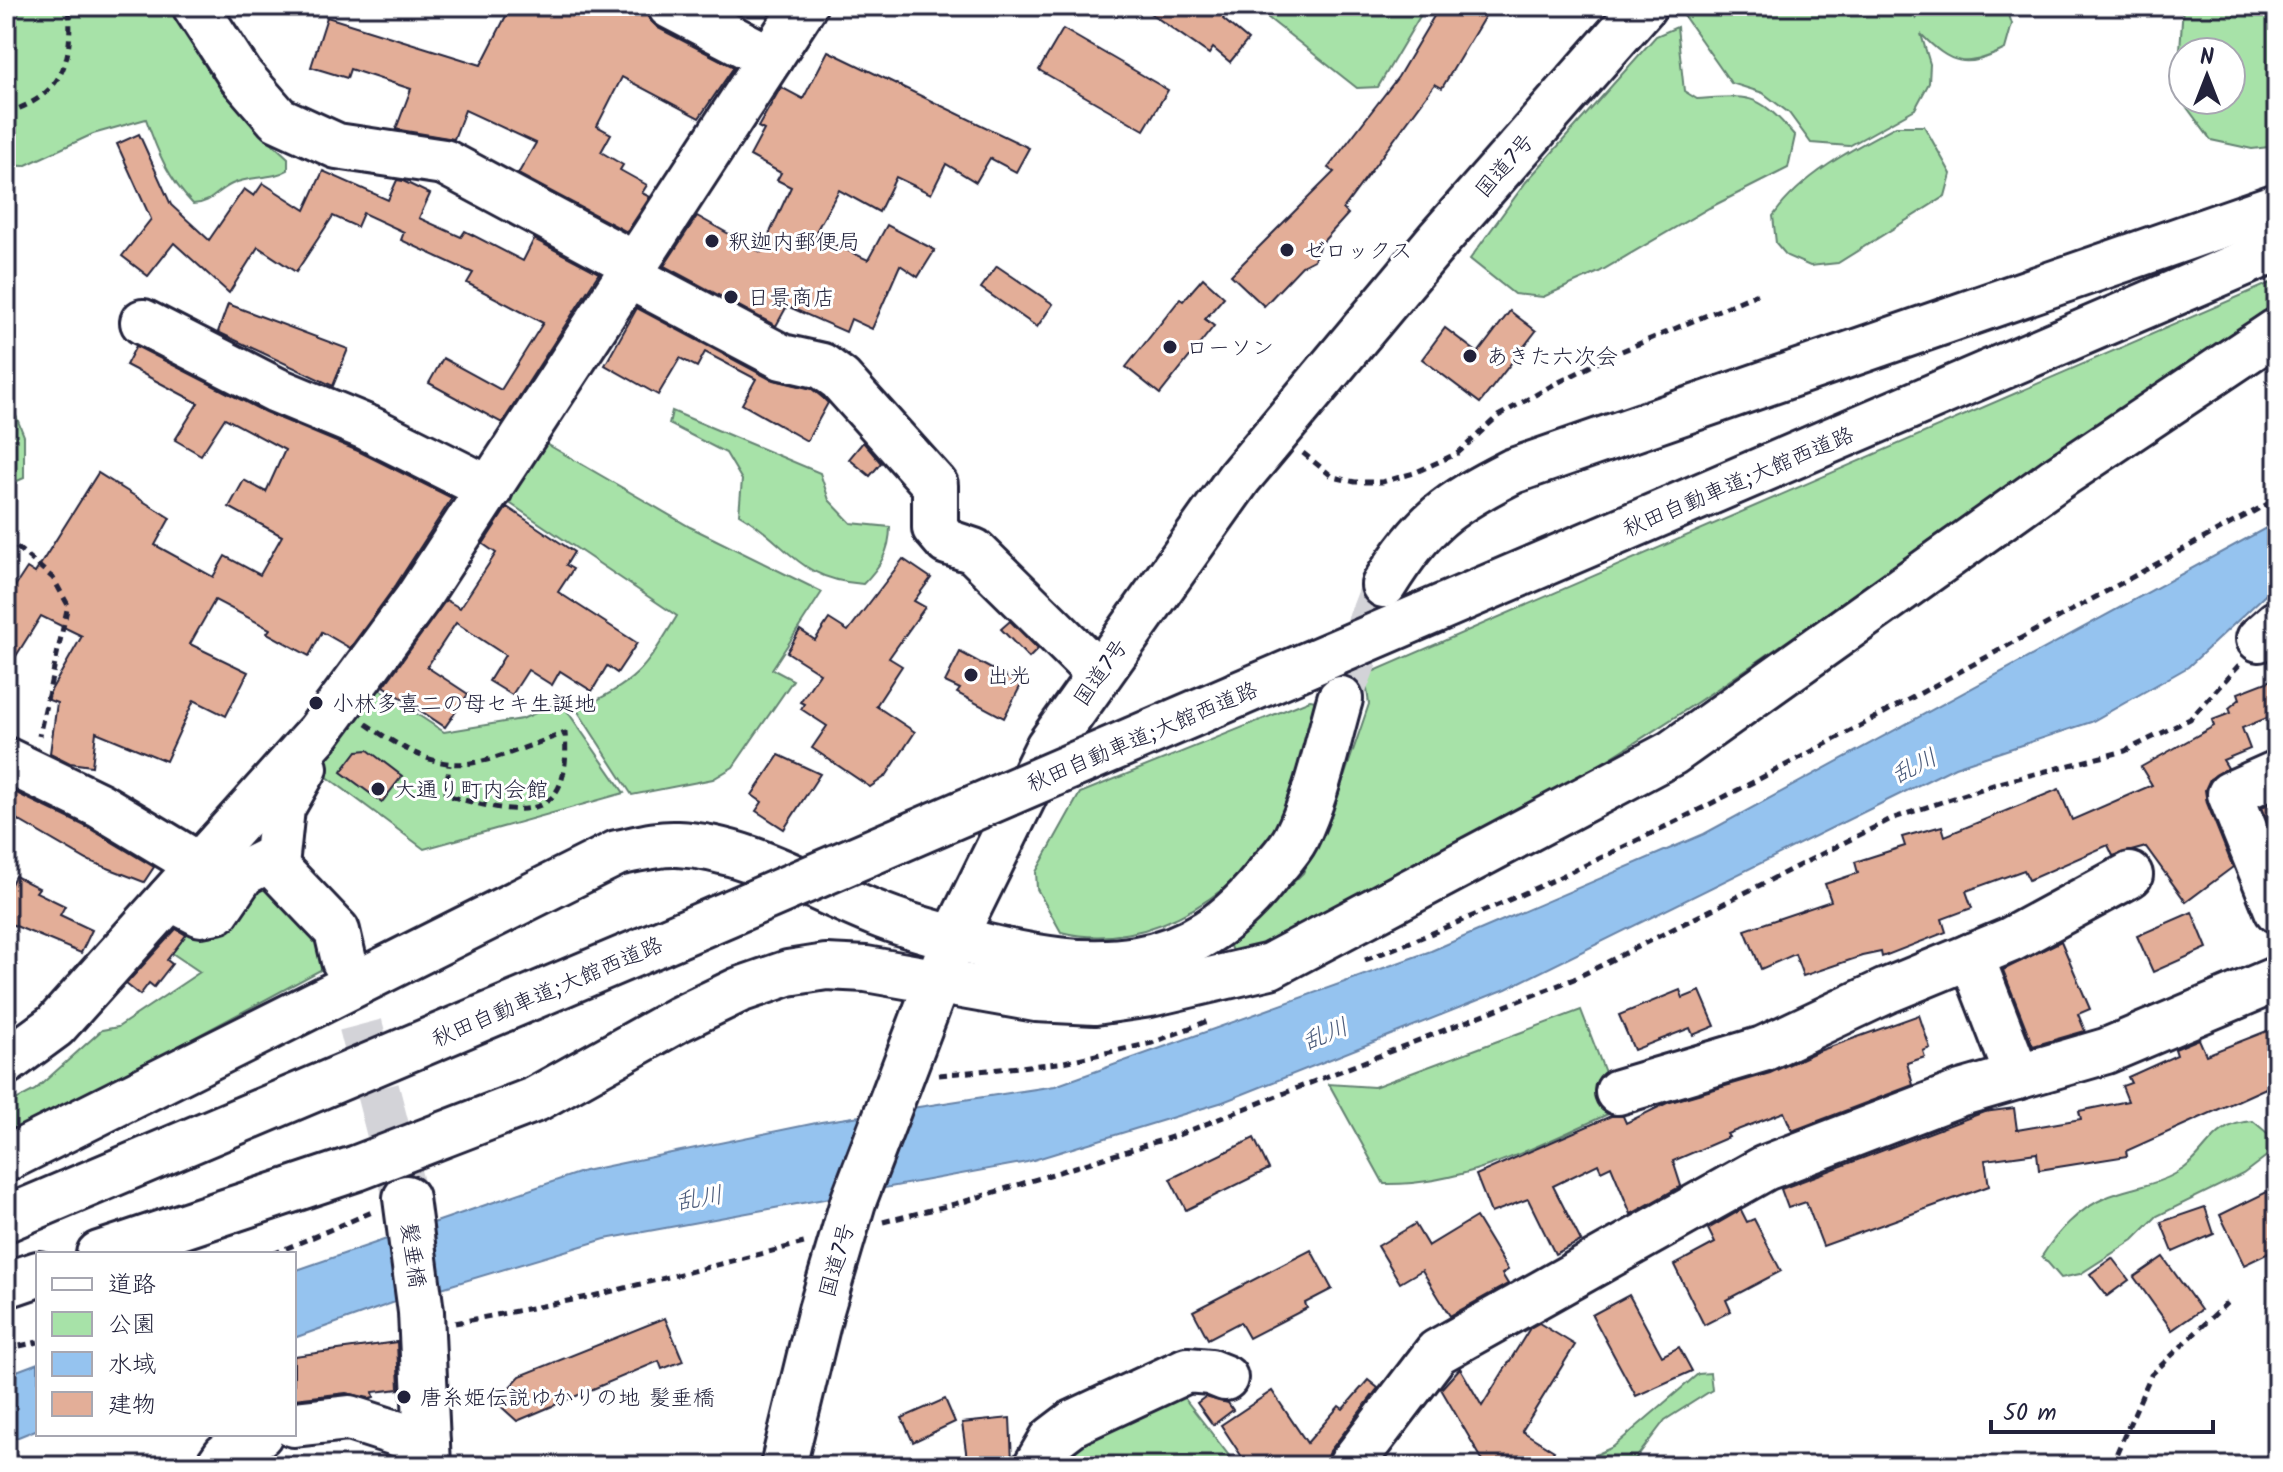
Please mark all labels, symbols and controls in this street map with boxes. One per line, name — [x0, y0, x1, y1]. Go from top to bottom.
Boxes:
north arrow — [2167, 36, 2247, 116]
text: N — [2200, 41, 2214, 76]
street label: 国道7号 — [1468, 126, 1544, 207]
place label: 釈迦内郵便局 — [728, 226, 860, 261]
marker: 釈迦内郵便局 — [703, 232, 721, 250]
place label: ゼロックス — [1303, 235, 1413, 270]
marker: ゼロックス — [1278, 241, 1296, 259]
place label: 日景商店 — [747, 282, 835, 317]
marker: 日景商店 — [722, 288, 740, 306]
place label: ローソン — [1186, 332, 1274, 367]
marker: ローソン — [1161, 338, 1179, 356]
place label: あきた六次会 — [1486, 341, 1618, 376]
marker: あきた六次会 — [1461, 347, 1479, 365]
street label: 秋田自動車道;大館西道路 — [1618, 419, 1860, 548]
street label: 国道7号 — [1066, 632, 1138, 715]
place label: 出光 — [987, 660, 1031, 695]
marker: 出光 — [962, 666, 980, 684]
street label: 秋田自動車道;大館西道路 — [1022, 674, 1264, 803]
place label: 小林多喜二の母セキ生誕地 — [332, 688, 596, 723]
marker: 小林多喜二の母セキ生誕地 — [307, 694, 325, 712]
water label: 乱川 — [1884, 739, 1945, 796]
place label: 大通り町内会館 — [394, 774, 548, 809]
marker: 大通り町内会館 — [369, 780, 387, 798]
street label: 秋田自動車道;大館西道路 — [427, 929, 669, 1058]
water label: 乱川 — [1296, 1008, 1355, 1062]
water label: 乱川 — [672, 1176, 726, 1223]
street label: 国道7号 — [811, 1219, 866, 1302]
street label: 髪垂橋 — [390, 1220, 433, 1290]
legend — [36, 1252, 296, 1436]
text: 道路 — [108, 1266, 156, 1305]
text: 公園 — [108, 1306, 156, 1345]
text: 水域 — [108, 1346, 156, 1385]
place label: 唐糸姫伝説ゆかりの地 髪垂橋 — [420, 1382, 715, 1417]
scale bar — [1991, 1384, 2213, 1434]
text: 建物 — [108, 1386, 156, 1425]
marker: 唐糸姫伝説ゆかりの地 髪垂橋 — [395, 1388, 413, 1406]
text: 50 m — [2003, 1394, 2057, 1433]

